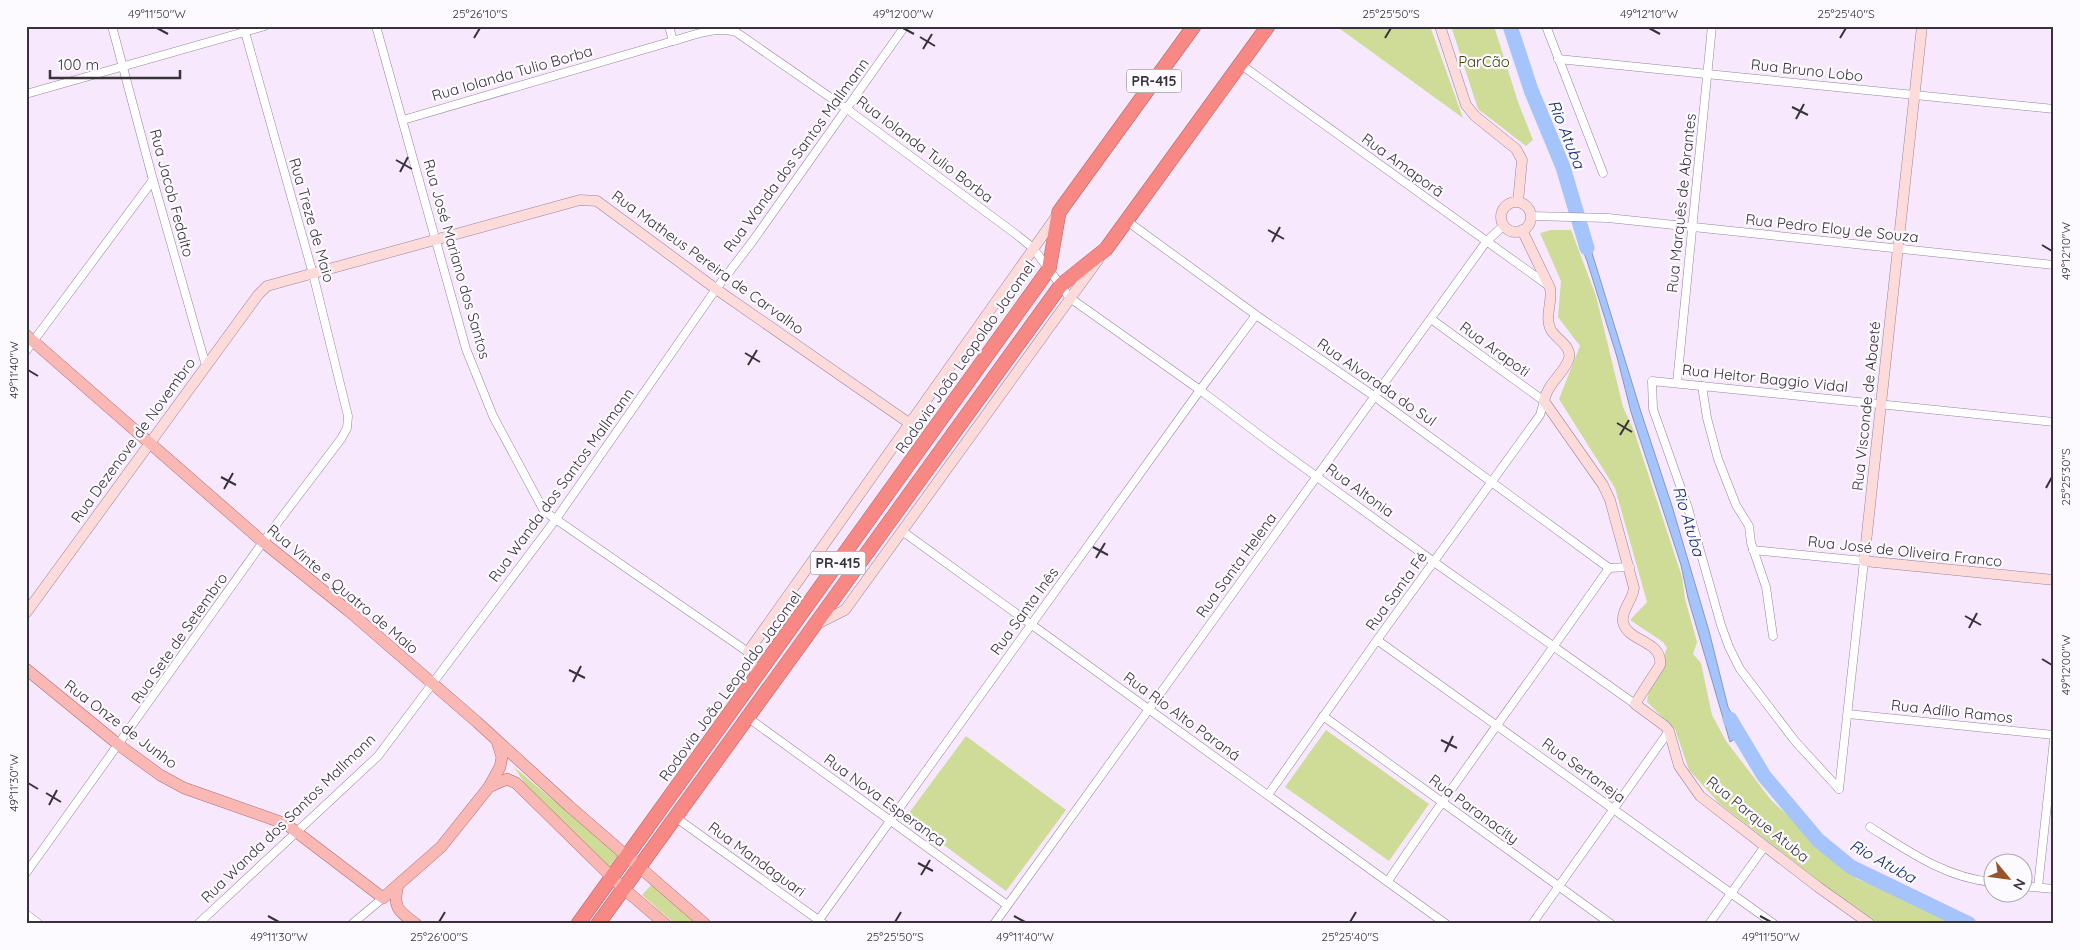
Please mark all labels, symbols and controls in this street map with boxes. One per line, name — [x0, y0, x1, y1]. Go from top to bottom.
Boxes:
text: 49°11'50"W — [128, 6, 186, 21]
text: 25°26'10"S — [452, 6, 508, 21]
text: 49°12'00"W — [873, 6, 934, 21]
text: 25°25'50"S — [1362, 6, 1420, 21]
text: 49°12'10"W — [1620, 6, 1678, 21]
text: 25°25'40"S — [1817, 6, 1875, 21]
street label: Rua Iolanda Tulio Borba — [429, 41, 595, 105]
scale bar — [50, 48, 180, 80]
park label: ParCão — [1458, 52, 1510, 71]
street label: Rua Wanda dos Santos Mallmann — [719, 54, 873, 256]
text: 100 m — [58, 55, 99, 74]
street label: Rua Bruno Lobo — [1750, 55, 1864, 85]
road number: PR-415 — [1126, 70, 1182, 92]
street label: Rua Iolanda Tulio Borba — [853, 91, 997, 207]
water label: Rio Atuba — [1544, 97, 1590, 173]
street label: Rua Marquês de Abrantes — [1662, 112, 1700, 294]
street label: Rua Jacob Fedalto — [146, 127, 198, 259]
street label: Rua Amaporã — [1358, 129, 1448, 201]
street label: Rua Treze de Maio — [285, 156, 339, 284]
street label: Rua José Mariano dos Santos — [419, 157, 495, 361]
street label: Rua Matheus Pereira de Carvalho — [608, 186, 808, 338]
street label: Rua Pedro Eloy de Souza — [1744, 209, 1920, 247]
text: 49°12'10"W — [2058, 222, 2073, 280]
street label: Rodovia João Leopoldo Jacomel — [891, 257, 1039, 457]
street label: Rua Arapoti — [1456, 317, 1534, 381]
street label: Rua Visconde de Abaeté — [1848, 320, 1884, 492]
street label: Rua Alvorada do Sul — [1314, 334, 1440, 430]
text: 49°11'40"W — [6, 341, 21, 399]
street label: Rua Dezenove de Novembro — [67, 354, 199, 526]
street label: Rua Heitor Baggio Vidal — [1681, 360, 1849, 396]
street label: Rua Wanda dos Santos Mallmann — [484, 384, 638, 586]
text: 25°25'30"S — [2058, 448, 2073, 506]
street label: Rua Altonia — [1322, 459, 1398, 521]
water label: Rio Atuba — [1669, 483, 1710, 560]
street label: Rua Santa Helena — [1192, 509, 1280, 621]
street label: Rua Vinte e Quatro de Maio — [263, 520, 423, 658]
street label: Rua José de Oliveira Franco — [1807, 531, 2003, 571]
street label: Rua Santa Fé — [1361, 548, 1431, 634]
road number: PR-415 — [810, 552, 866, 574]
street label: Rua Santa Inês — [986, 563, 1062, 659]
street label: Rua Sete de Setembro — [127, 569, 231, 707]
street label: Rodovia João Leopoldo Jacomel — [655, 587, 805, 785]
text: 49°12'00"W — [2058, 634, 2073, 695]
street label: Rua Rio Alto Paraná — [1120, 667, 1244, 765]
street label: Rua Onze de Junho — [61, 675, 181, 773]
street label: Rua Adílio Ramos — [1890, 695, 2014, 727]
street label: Rua Wanda dos Santos Mallmann — [197, 729, 379, 907]
street label: Rua Sertaneja — [1538, 733, 1630, 807]
street label: Rua Nova Esperança — [820, 749, 950, 851]
text: 49°11'30"W — [6, 754, 21, 812]
street label: Rua Paranacity — [1425, 770, 1523, 848]
street label: Rua Parque Atuba — [1703, 772, 1813, 866]
street label: Rua Mandaguari — [705, 817, 809, 901]
water label: Rio Atuba — [1847, 835, 1921, 888]
north arrow — [1982, 852, 2032, 902]
text: N — [2009, 875, 2030, 893]
text: 49°11'30"W — [250, 929, 308, 944]
text: 25°26'00"S — [410, 929, 468, 944]
text: 25°25'50"S — [866, 929, 924, 944]
text: 49°11'40"W — [996, 929, 1054, 944]
text: 25°25'40"S — [1321, 929, 1379, 944]
text: 49°11'50"W — [1742, 929, 1800, 944]

